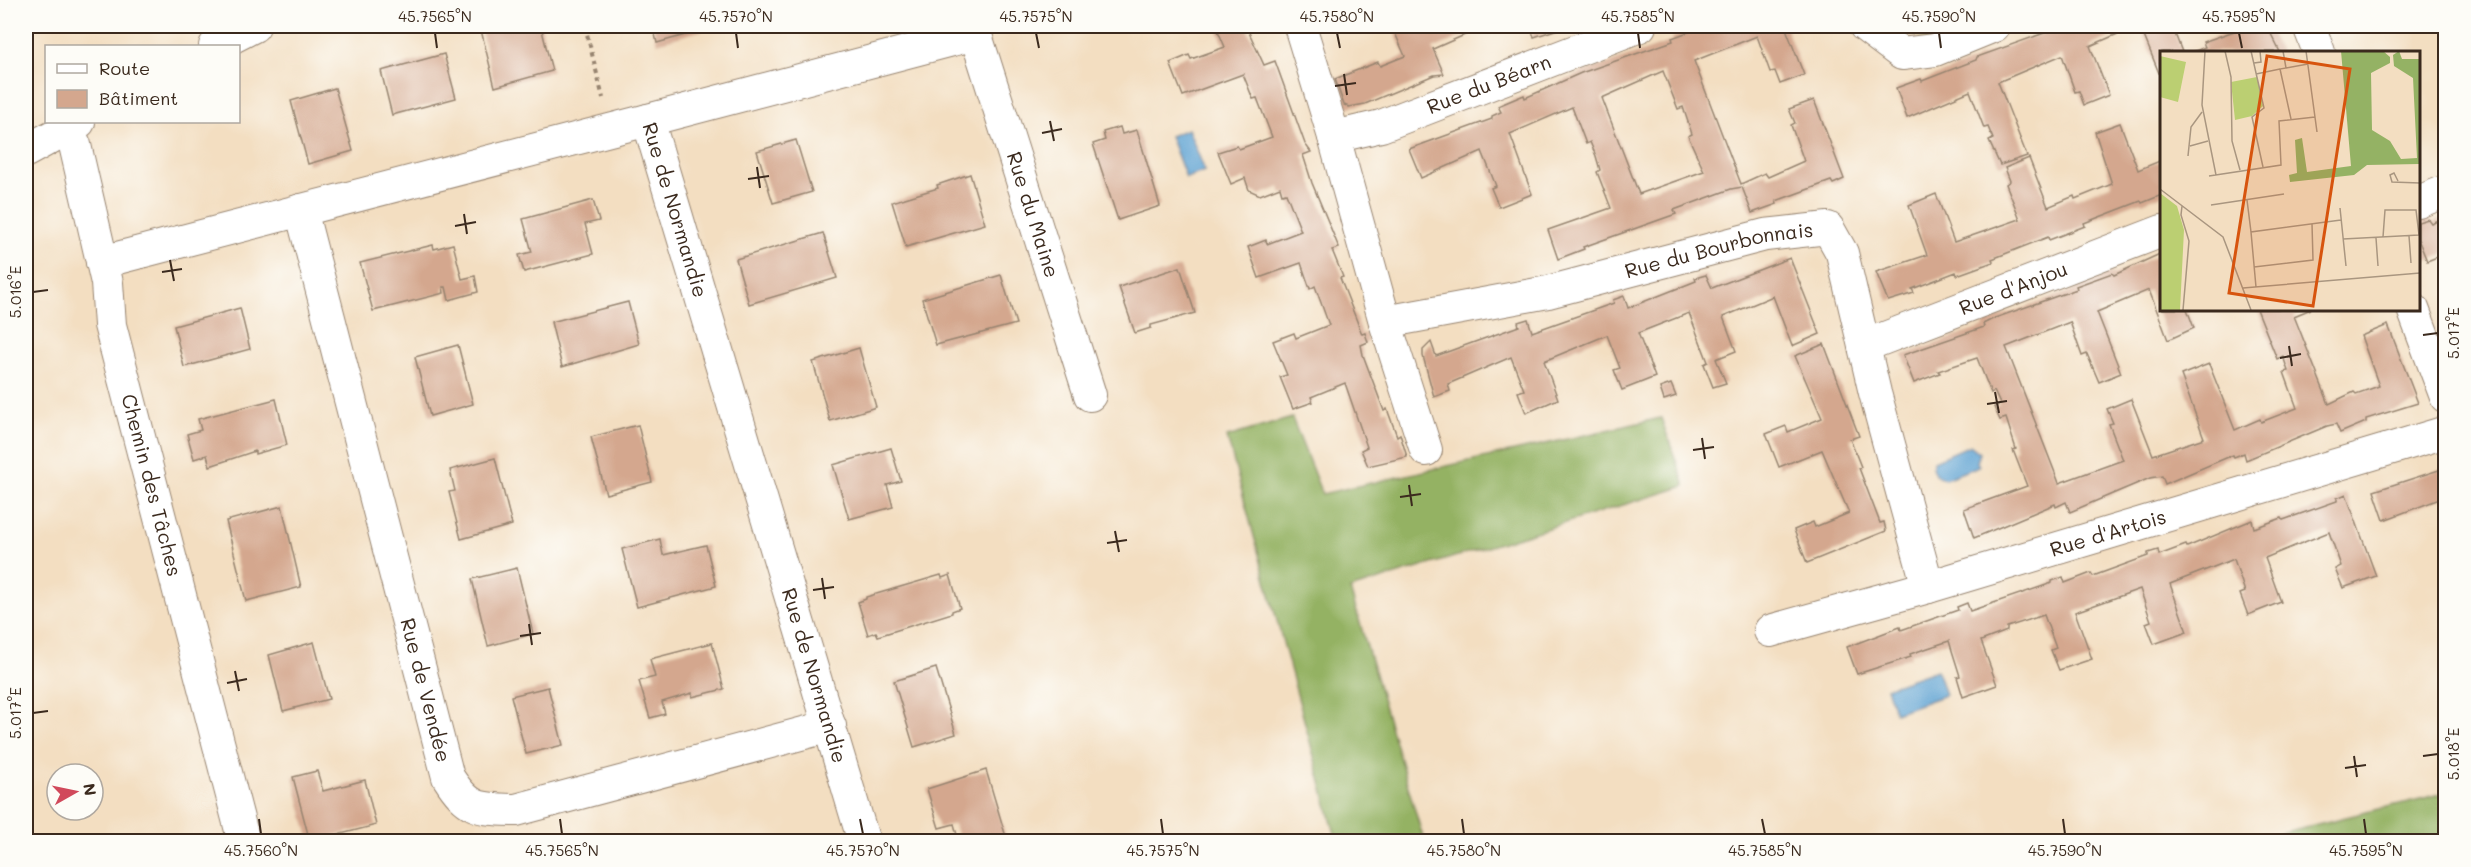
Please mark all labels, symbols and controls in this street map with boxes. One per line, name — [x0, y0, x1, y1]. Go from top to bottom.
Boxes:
text: 45.7565°N — [398, 6, 472, 26]
text: 45.7570°N — [699, 6, 773, 26]
text: 45.7575°N — [999, 6, 1073, 26]
text: 45.7580°N — [1300, 6, 1374, 26]
text: 45.7585°N — [1601, 6, 1675, 26]
text: 45.7590°N — [1902, 6, 1976, 26]
text: 45.7595°N — [2202, 6, 2276, 26]
legend — [45, 45, 240, 123]
street label: Rue du Béarn — [1423, 48, 1554, 119]
inset map — [2160, 51, 2420, 310]
text: Route — [99, 56, 150, 80]
text: Bâtiment — [99, 86, 178, 110]
street label: Rue de Normandie — [637, 119, 714, 300]
street label: Rue du Maine — [1002, 148, 1066, 281]
street label: Rue du Bourbonnais — [1622, 216, 1814, 283]
street label: Rue d'Anjou — [1955, 255, 2071, 320]
text: 5.016°E — [5, 265, 25, 318]
text: 5.017°E — [2443, 307, 2463, 359]
street label: Chemin des Tâches — [116, 391, 189, 579]
street label: Rue d'Artois — [2047, 502, 2169, 562]
street label: Rue de Normandie — [777, 585, 854, 766]
street label: Rue de Vendée — [395, 615, 458, 765]
text: 5.017°E — [5, 687, 25, 739]
text: 5.018°E — [2443, 727, 2463, 780]
north arrow — [45, 762, 105, 822]
text: N — [79, 782, 102, 797]
text: 45.7560°N — [224, 840, 298, 860]
text: 45.7565°N — [525, 840, 599, 860]
text: 45.7570°N — [826, 840, 900, 860]
text: 45.7575°N — [1126, 840, 1200, 860]
text: 45.7580°N — [1427, 840, 1501, 860]
text: 45.7585°N — [1728, 840, 1802, 860]
text: 45.7590°N — [2028, 840, 2102, 860]
text: 45.7595°N — [2329, 840, 2403, 860]

